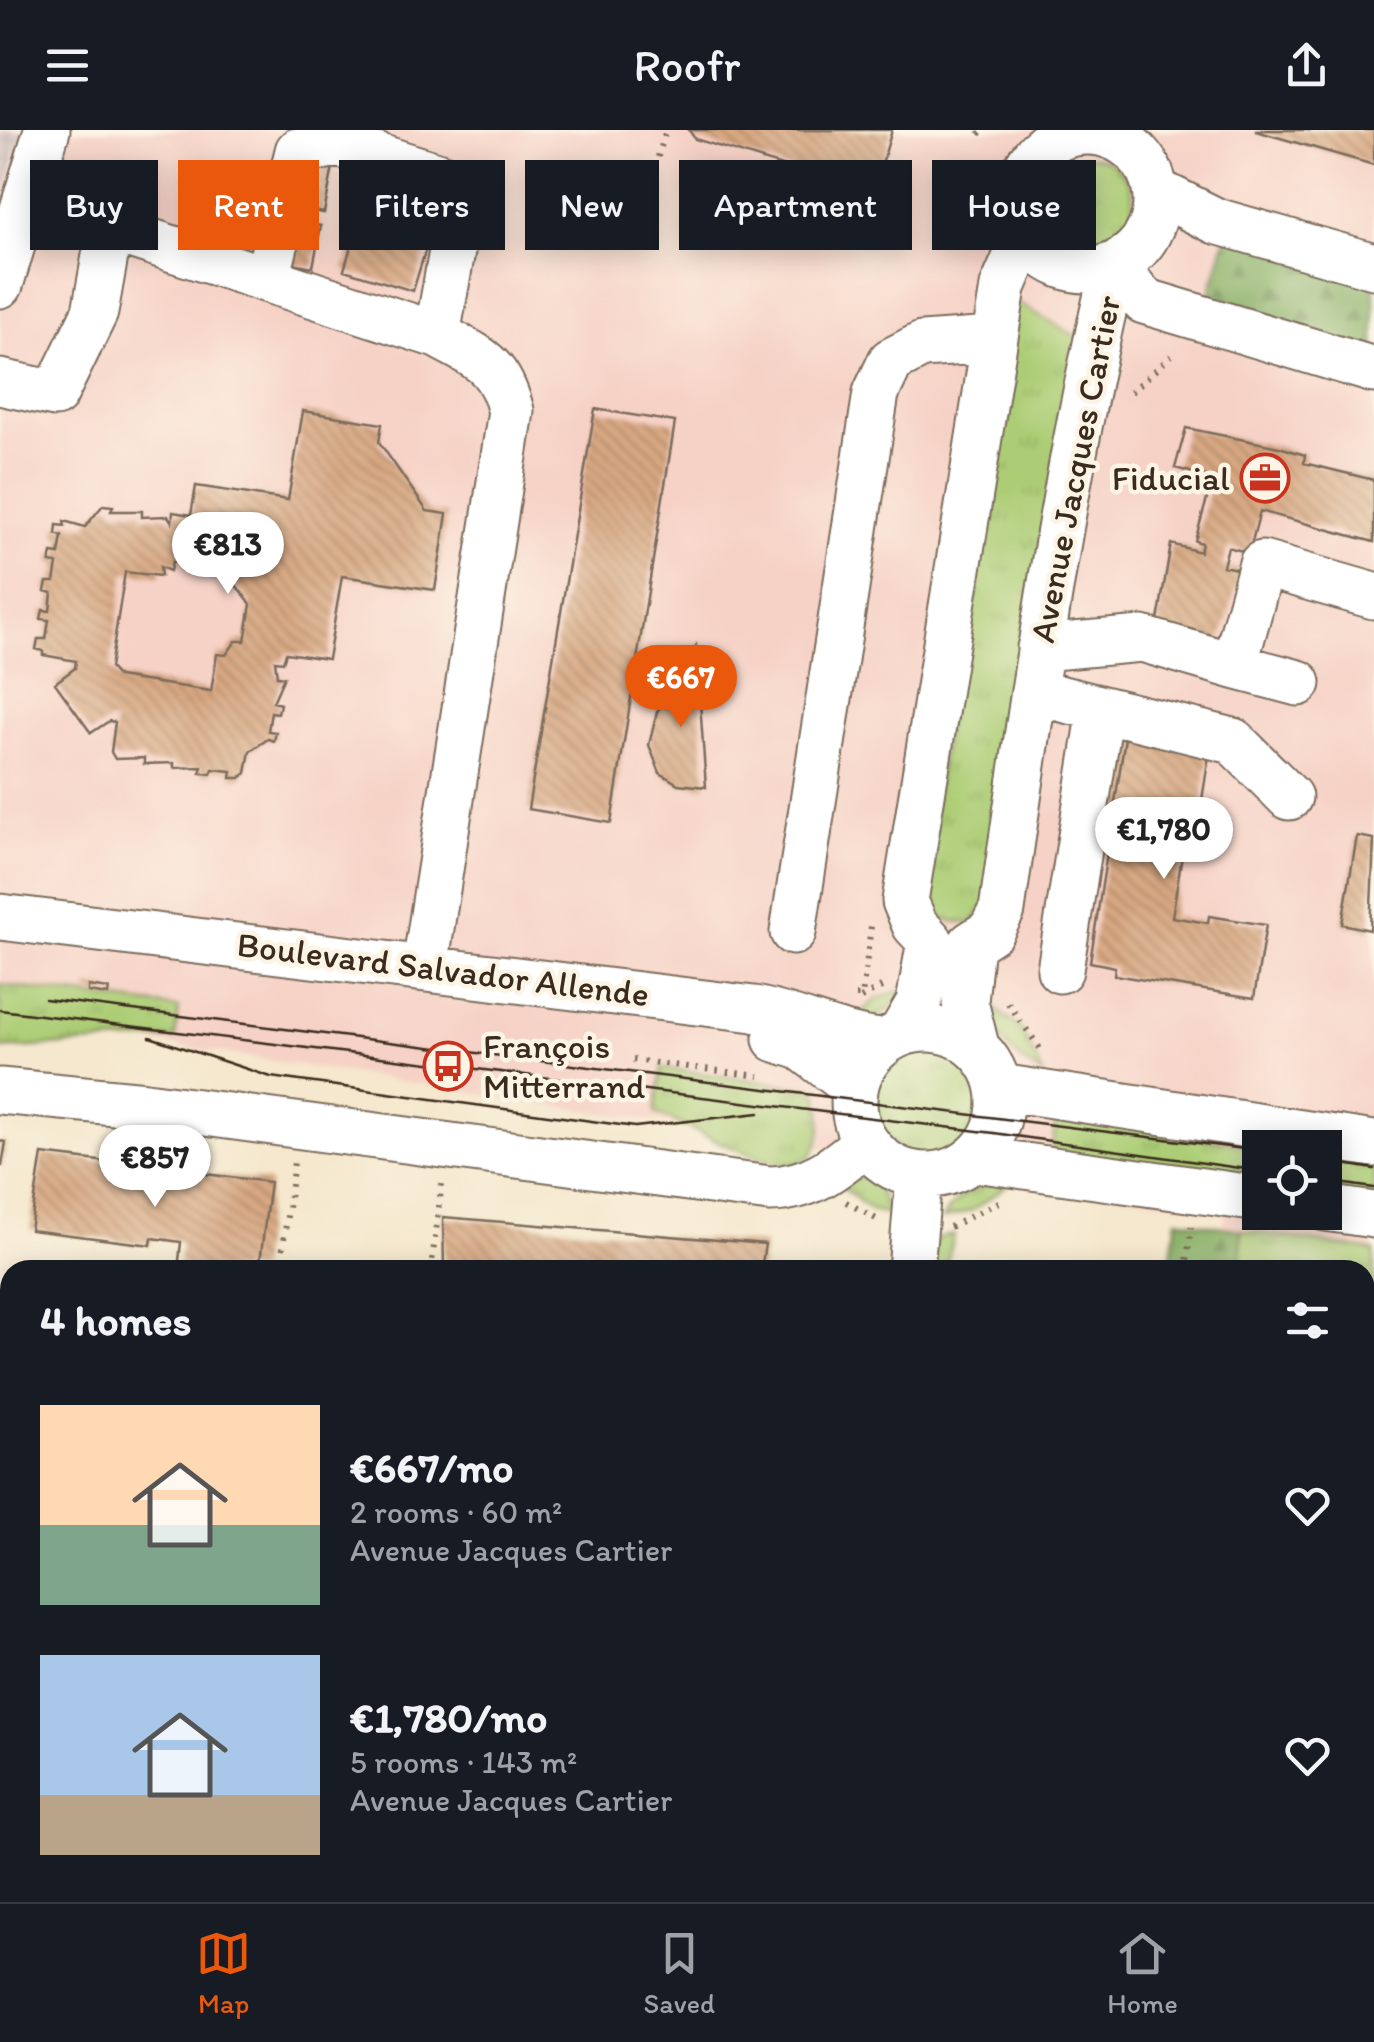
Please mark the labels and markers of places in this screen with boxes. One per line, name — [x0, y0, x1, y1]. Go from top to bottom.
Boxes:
office icon: Fiducial — [1239, 452, 1291, 504]
place label: Fiducial — [1112, 457, 1230, 499]
pin: €813 — [169, 512, 287, 597]
pin: €667 — [622, 645, 740, 730]
pin: €1,780 — [1083, 797, 1245, 882]
place label: François Mitterrand — [483, 1025, 645, 1107]
bus stop icon: François Mitterrand — [422, 1040, 474, 1092]
pin: €857 — [96, 1125, 214, 1210]

